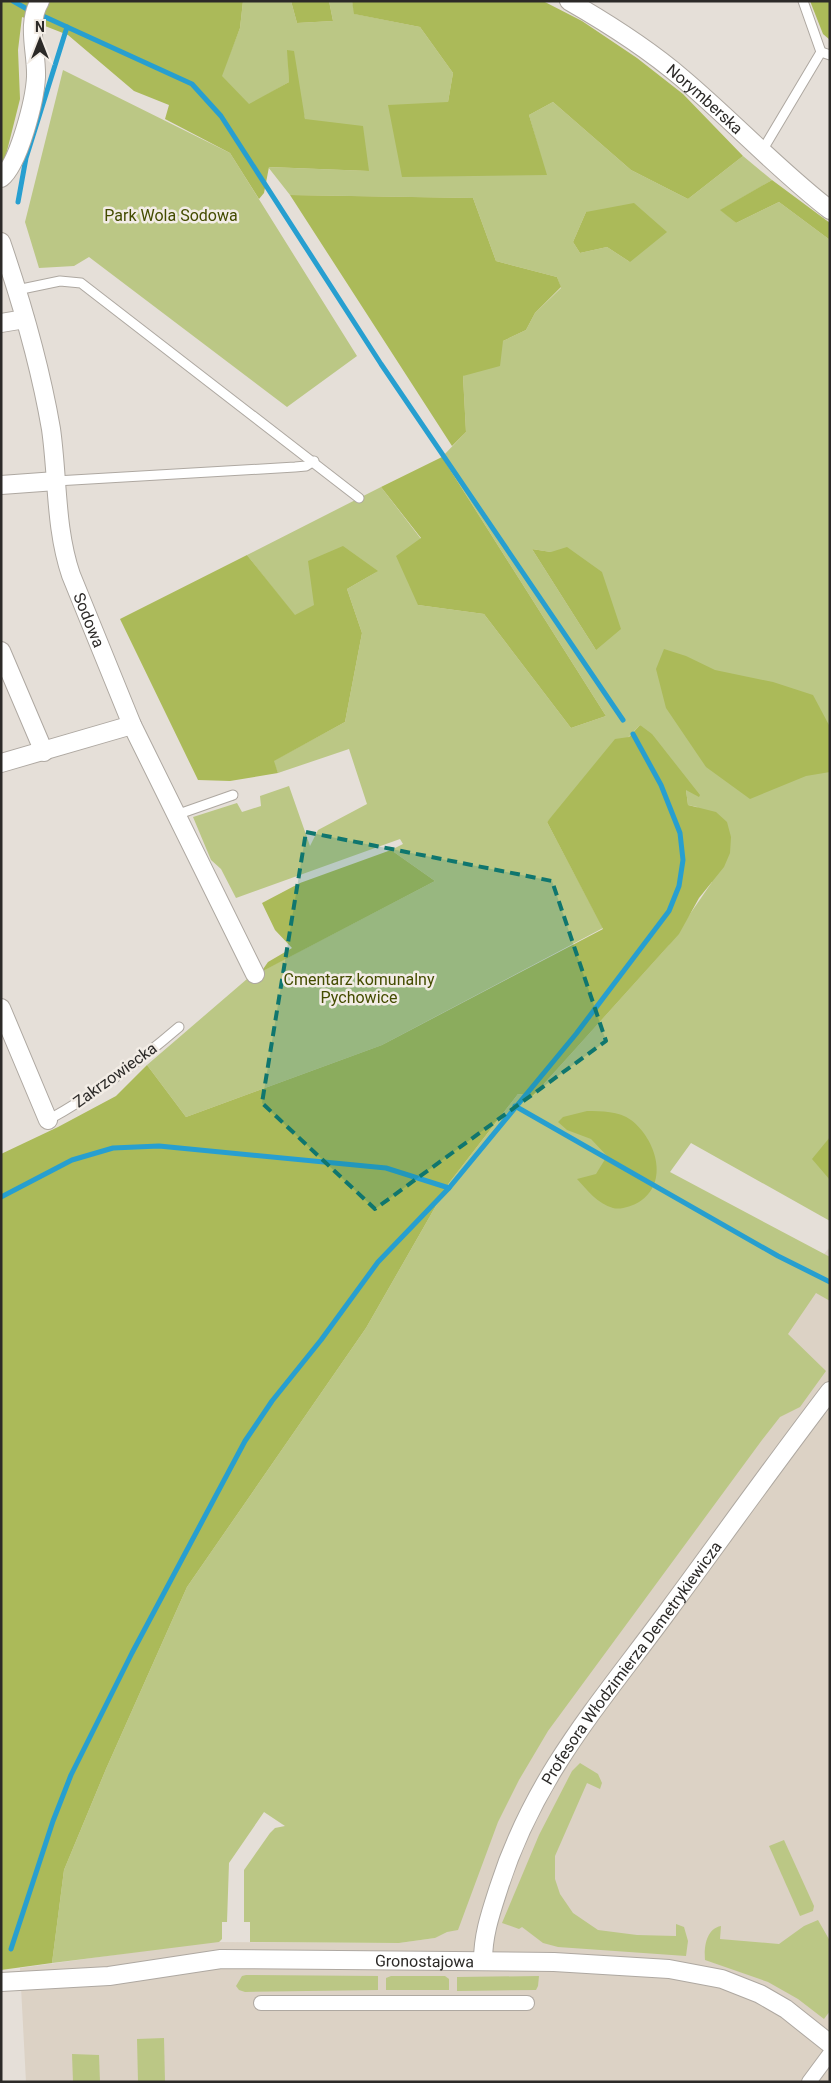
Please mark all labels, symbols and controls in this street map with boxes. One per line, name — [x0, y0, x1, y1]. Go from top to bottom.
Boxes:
north arrow — [15, 15, 65, 65]
text: N — [35, 19, 45, 35]
street label: Norymberska — [663, 60, 747, 138]
park label: Park Wola Sodowa — [104, 206, 238, 225]
street label: Sodowa — [70, 590, 109, 650]
park label: Cmentarz komunalny Pychowice — [284, 970, 435, 1007]
street label: Zakrzowiecka — [70, 1038, 160, 1112]
street label: Profesora Włodzimierza Demetrykiewicza — [537, 1537, 725, 1788]
street label: Gronostajowa — [375, 1951, 474, 1971]

